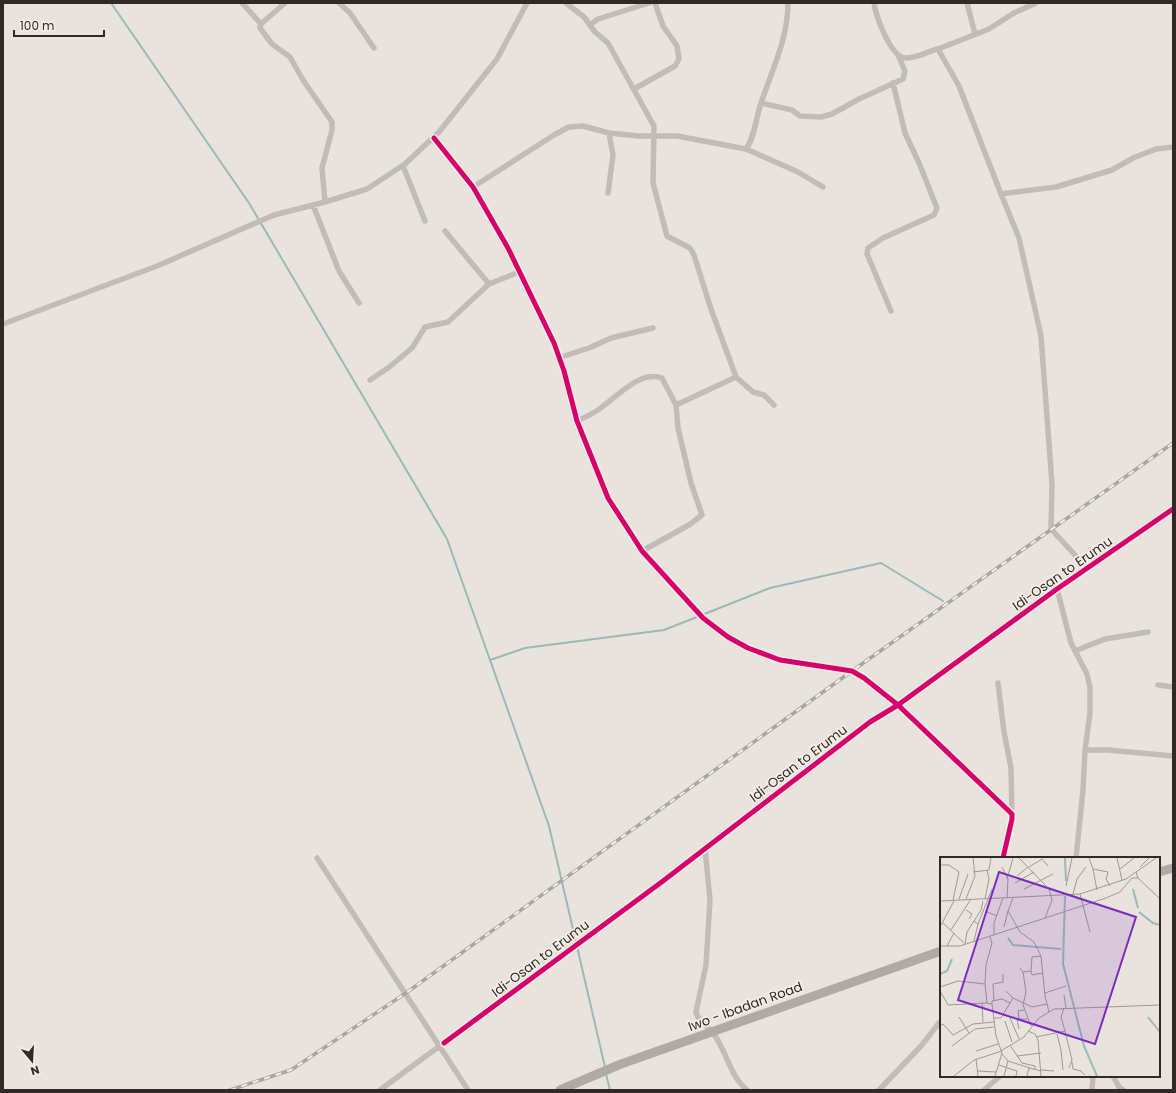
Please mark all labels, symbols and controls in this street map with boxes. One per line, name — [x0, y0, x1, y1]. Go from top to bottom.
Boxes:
scale bar — [14, 12, 104, 38]
text: 100 m — [20, 17, 54, 34]
street label: Idi-Osan to Erumu — [1009, 532, 1116, 615]
street label: Idi-Osan to Erumu — [745, 720, 851, 806]
inset map — [940, 857, 1160, 1077]
street label: Idi-Osan to Erumu — [487, 915, 593, 1001]
street label: Iwo - Ibadan Road — [685, 977, 805, 1036]
north arrow — [12, 1041, 52, 1081]
text: N — [29, 1062, 42, 1079]

